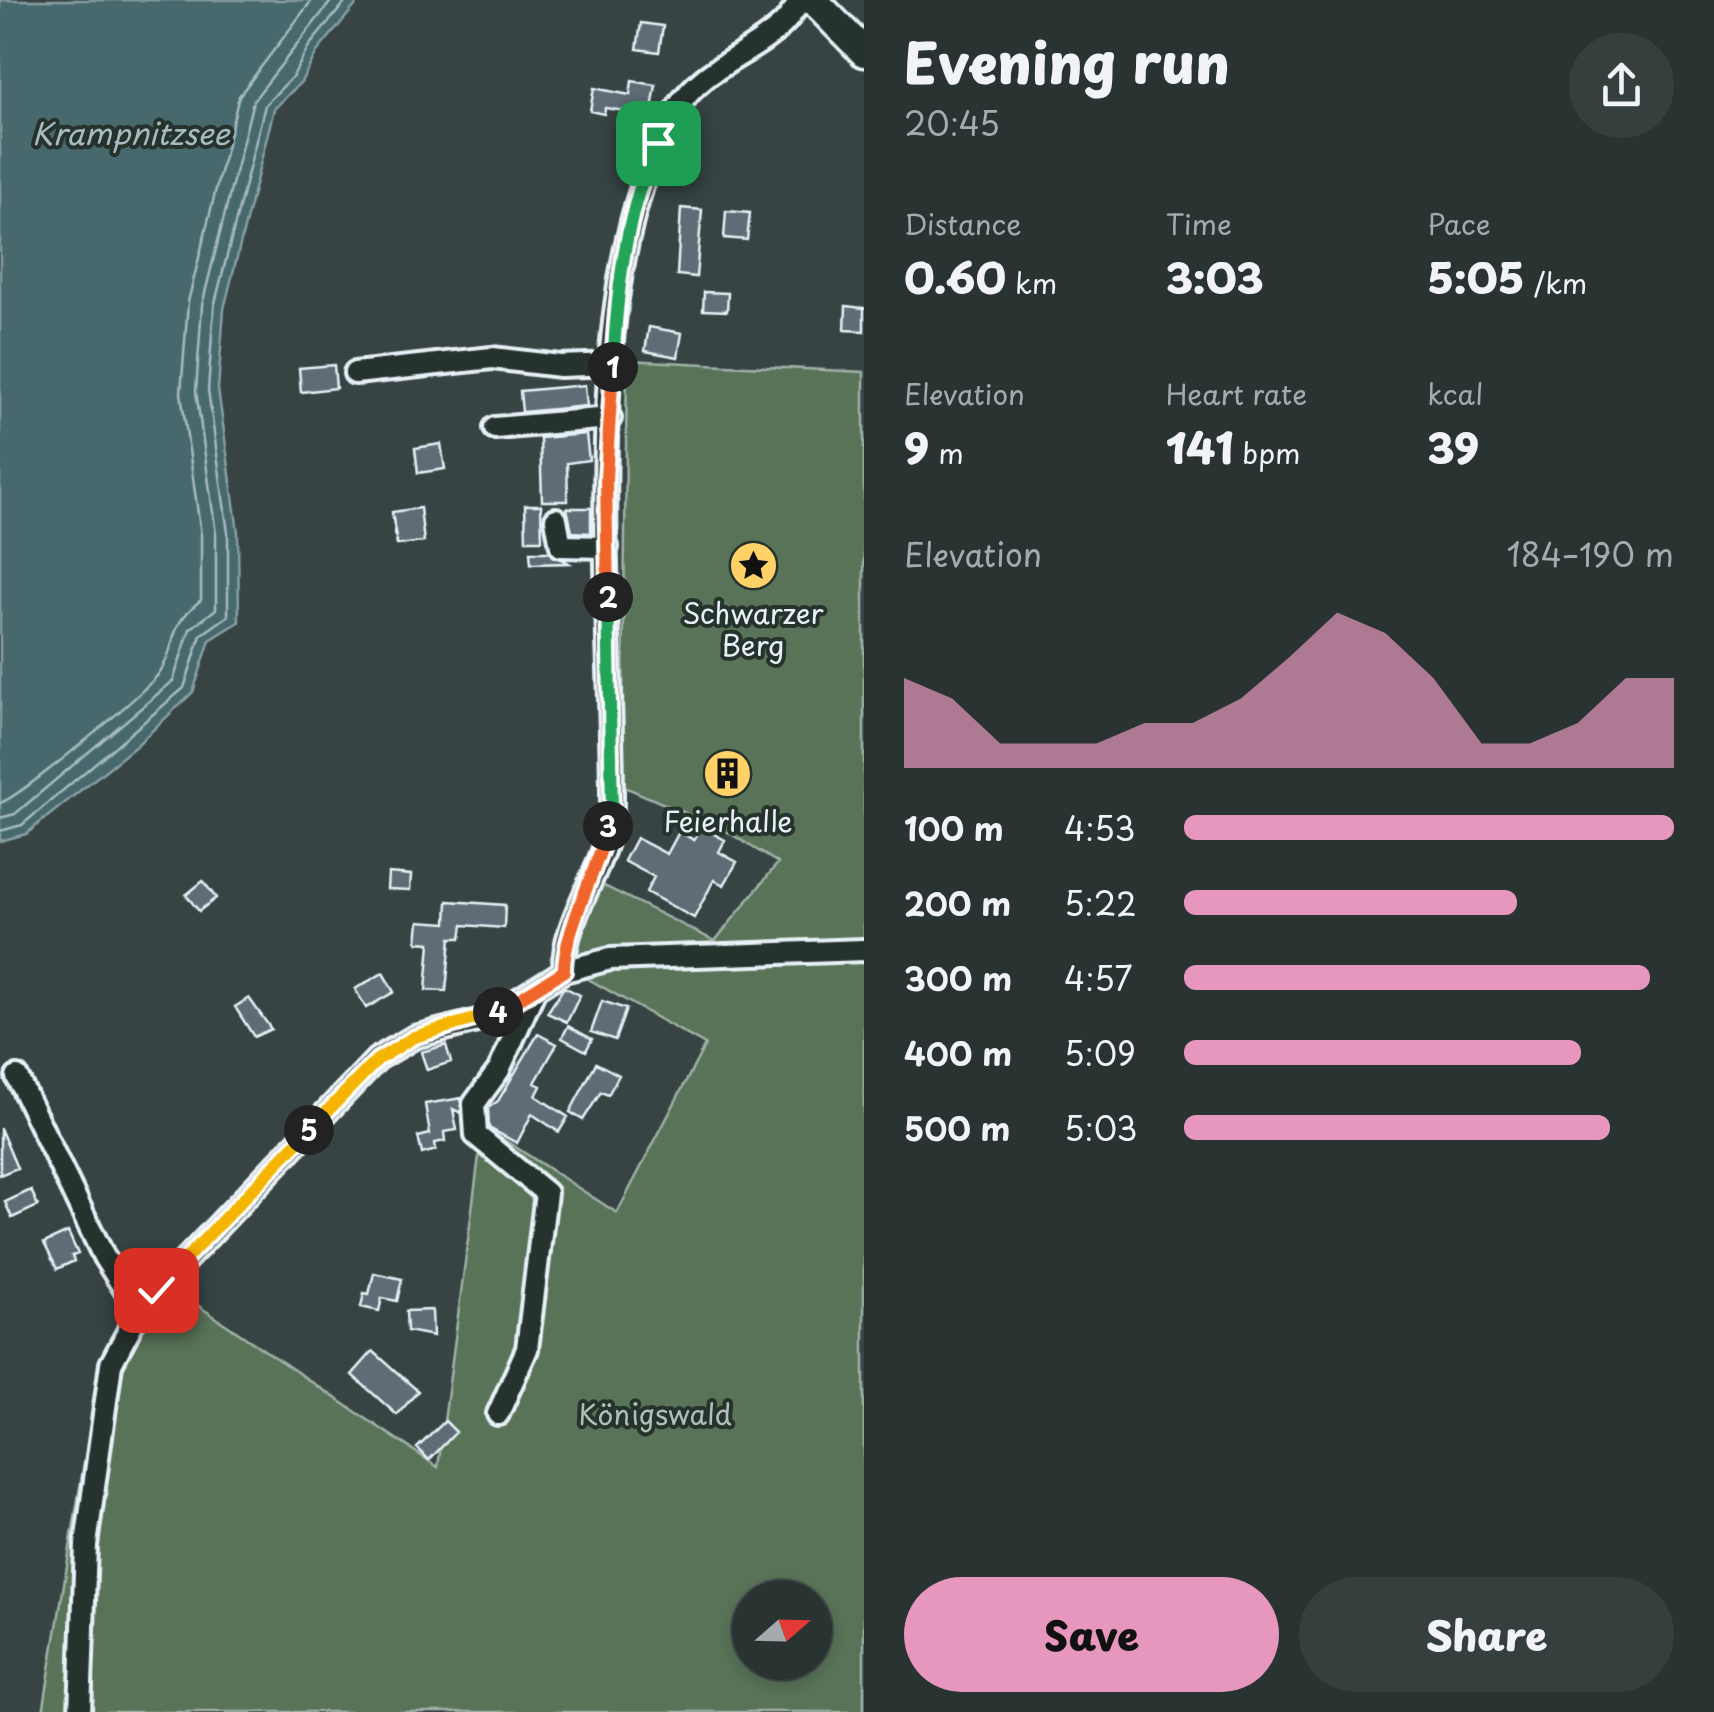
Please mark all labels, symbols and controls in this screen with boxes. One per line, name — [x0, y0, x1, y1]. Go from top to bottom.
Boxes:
text: Evening run — [904, 20, 1230, 103]
button: share — [1569, 33, 1674, 138]
text: 20:45 — [904, 99, 1000, 147]
pin — [616, 101, 701, 186]
water label: Krampnitzsee — [32, 110, 231, 155]
icon: arrive — [631, 116, 686, 171]
text: Distance — [904, 202, 1022, 245]
text: Time — [1166, 202, 1232, 245]
text: Pace — [1427, 202, 1491, 245]
text: 0.60 — [904, 245, 1006, 308]
text: 3:03 — [1166, 245, 1264, 308]
text: 5:05 — [1427, 245, 1525, 308]
text: km — [1006, 261, 1057, 304]
text: /km — [1525, 261, 1587, 304]
pin: 1 — [588, 342, 638, 392]
text: 1 — [606, 345, 620, 388]
text: Elevation — [904, 372, 1025, 415]
text: Heart rate — [1166, 372, 1307, 415]
text: kcal — [1427, 372, 1483, 415]
text: 9 — [904, 415, 929, 478]
text: 141 — [1166, 415, 1233, 478]
text: 39 — [1427, 415, 1479, 478]
text: m — [929, 431, 964, 474]
text: bpm — [1233, 431, 1300, 474]
text: Elevation — [904, 530, 1042, 578]
text: 184–190 m — [1507, 530, 1674, 578]
place icon: Schwarzer Berg — [727, 540, 779, 592]
pin: 2 — [583, 572, 633, 622]
text: 2 — [598, 575, 618, 618]
place label: Schwarzer Berg — [682, 591, 824, 666]
building icon: Feierhalle — [702, 748, 754, 800]
place label: Feierhalle — [663, 799, 793, 842]
pin: 3 — [583, 801, 633, 851]
text: 3 — [599, 804, 617, 847]
text: 100 m — [904, 804, 1004, 852]
text: 4:53 — [1064, 804, 1135, 852]
text: 200 m — [904, 879, 1011, 927]
text: 5:22 — [1064, 879, 1137, 927]
text: 300 m — [904, 954, 1012, 1002]
text: 4:57 — [1064, 954, 1133, 1002]
pin: 4 — [473, 987, 523, 1037]
text: 4 — [488, 990, 508, 1033]
text: 400 m — [904, 1029, 1012, 1077]
text: 5:09 — [1064, 1029, 1136, 1077]
text: 500 m — [904, 1104, 1010, 1152]
text: 5:03 — [1064, 1104, 1137, 1152]
pin: 5 — [284, 1105, 334, 1155]
text: 5 — [300, 1108, 318, 1151]
pin — [114, 1248, 199, 1333]
icon: check — [129, 1263, 184, 1318]
park label: Königswald — [578, 1392, 732, 1435]
button: Save — [904, 1577, 1279, 1692]
button: Share — [1299, 1577, 1674, 1692]
north arrow — [732, 1580, 832, 1680]
map controls — [732, 1580, 832, 1680]

